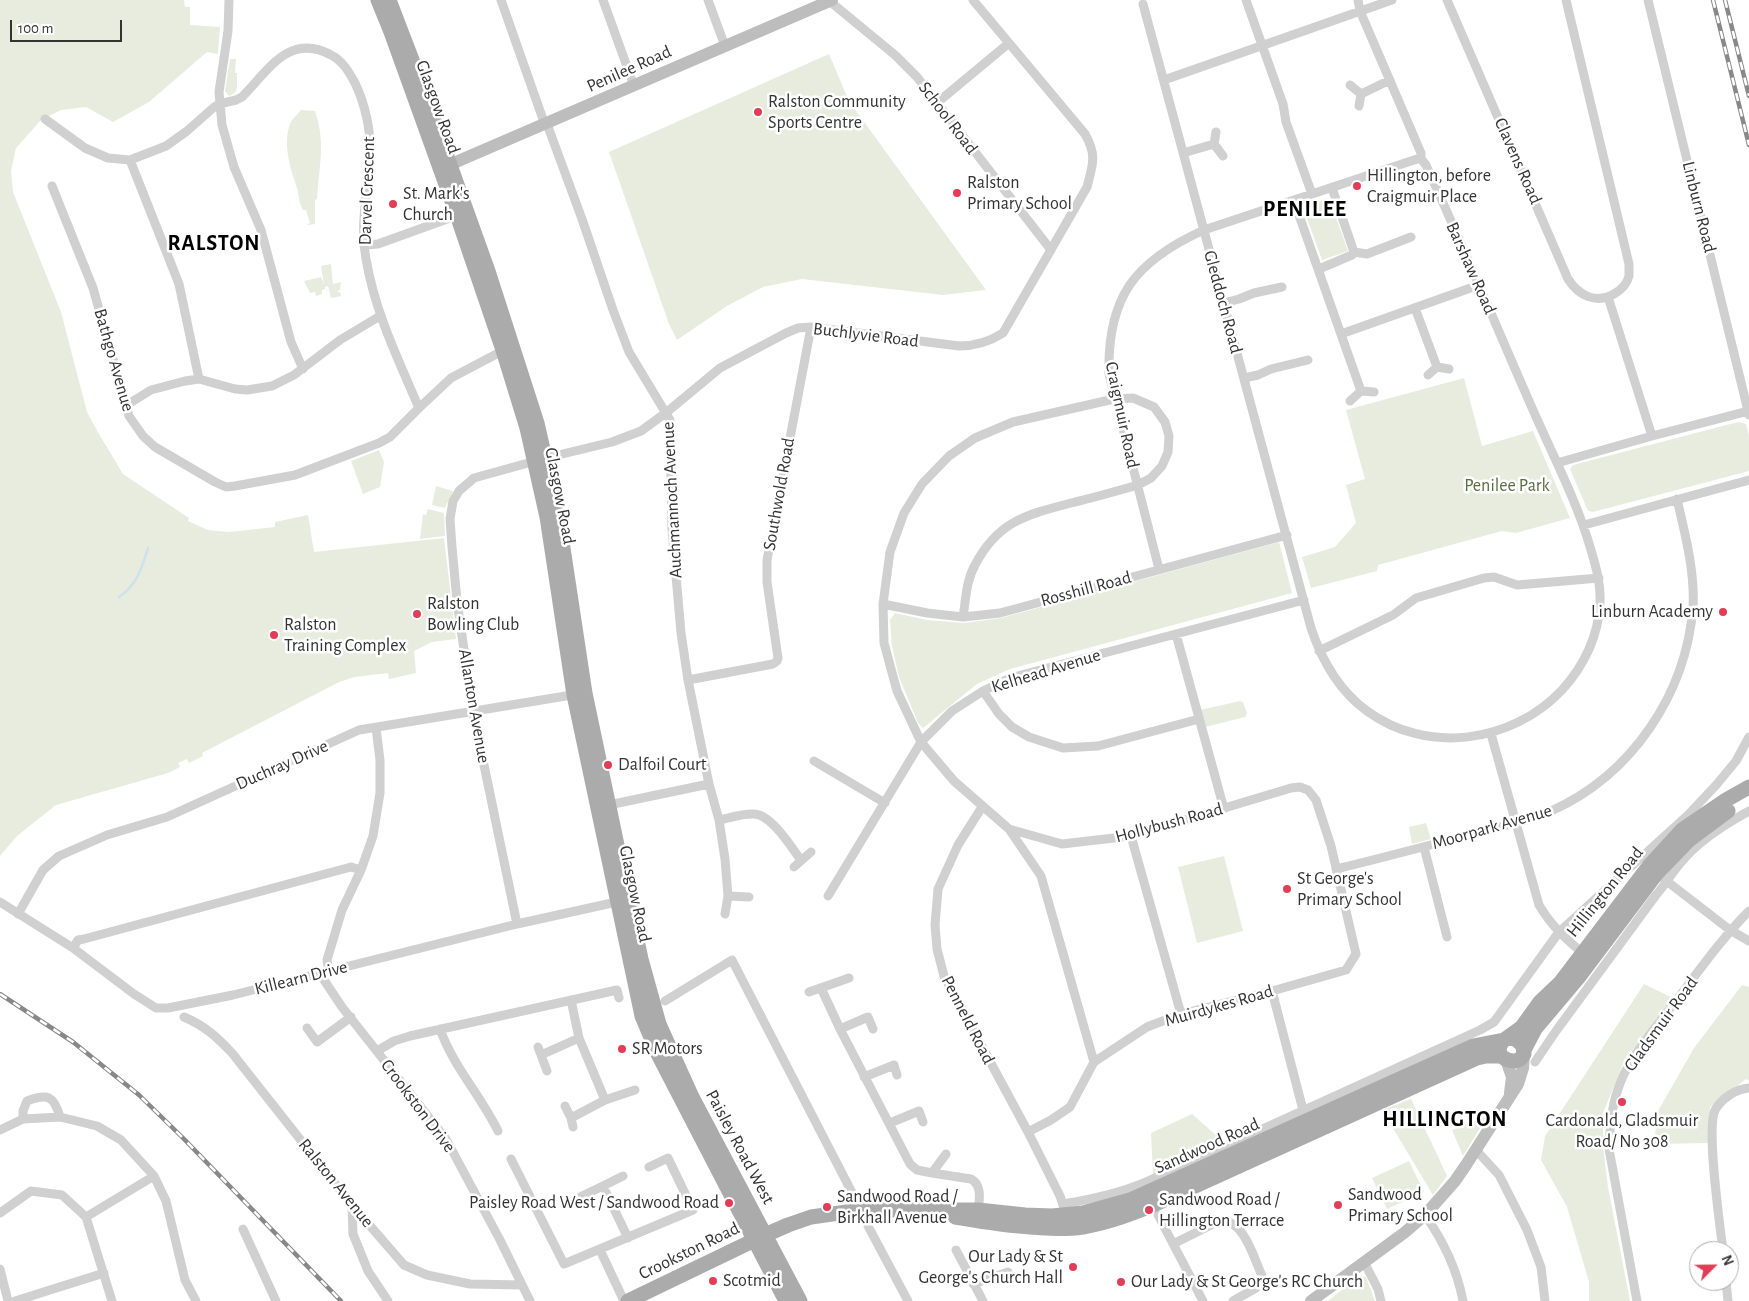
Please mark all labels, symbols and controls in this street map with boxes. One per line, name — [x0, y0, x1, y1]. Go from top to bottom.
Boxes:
scale bar — [12, 10, 125, 42]
text: 100 m — [18, 21, 53, 36]
street label: Penilee Road — [583, 41, 675, 97]
street label: Glasgow Road — [411, 57, 465, 157]
street label: School Road — [914, 77, 982, 159]
place label: Ralston Community Sports Centre — [768, 91, 906, 134]
marker: Ralston Community Sports Centre — [752, 106, 764, 118]
street label: Clavens Road — [1489, 114, 1547, 208]
street label: Darvel Crescent — [354, 136, 380, 246]
street label: Linburn Road — [1677, 159, 1721, 255]
place label: Hillington, before Craigmuir Place — [1367, 165, 1491, 208]
place label: Ralston Primary School — [967, 172, 1072, 214]
marker: Hillington, before Craigmuir Place — [1351, 180, 1363, 192]
place label: St. Mark's Church — [403, 183, 470, 225]
marker: Ralston Primary School — [951, 187, 963, 199]
district label: PENILEE — [1262, 196, 1348, 222]
marker: St. Mark's Church — [387, 198, 399, 210]
street label: Barshaw Road — [1441, 219, 1501, 317]
district label: RALSTON — [167, 230, 261, 256]
street label: Gleddoch Road — [1199, 248, 1247, 356]
street label: Bathgo Avenue — [89, 306, 139, 414]
street label: Buchlyvie Road — [812, 318, 920, 352]
street label: Craigmuir Road — [1100, 360, 1144, 470]
street label: Auchmannoch Avenue — [657, 421, 687, 579]
street label: Southwold Road — [758, 436, 800, 552]
street label: Glasgow Road — [540, 446, 580, 546]
park label: Penilee Park — [1464, 475, 1550, 497]
street label: Rosshill Road — [1038, 567, 1134, 611]
place label: Ralston Bowling Club — [427, 593, 519, 636]
place label: Linburn Academy — [1591, 601, 1713, 623]
marker: Linburn Academy — [1717, 606, 1729, 618]
marker: Ralston Bowling Club — [411, 608, 423, 620]
place label: Ralston Training Complex — [284, 614, 406, 656]
marker: Ralston Training Complex — [268, 629, 280, 641]
street label: Kelhead Avenue — [989, 644, 1103, 698]
street label: Allanton Avenue — [453, 647, 495, 765]
street label: Duchray Drive — [233, 735, 331, 795]
place label: Dalfoil Court — [618, 754, 707, 776]
marker: Dalfoil Court — [602, 759, 614, 771]
street label: Hollybush Road — [1113, 798, 1225, 848]
street label: Moorpark Avenue — [1429, 800, 1555, 854]
street label: Hillington Road — [1562, 842, 1648, 942]
street label: Glasgow Road — [614, 844, 656, 944]
place label: St George's Primary School — [1297, 868, 1402, 911]
marker: St George's Primary School — [1281, 883, 1293, 895]
street label: Killearn Drive — [252, 956, 350, 1000]
street label: Penneld Road — [937, 972, 999, 1068]
street label: Gladsmuir Road — [1619, 972, 1703, 1076]
street label: Muirdykes Road — [1162, 980, 1276, 1032]
place label: SR Motors — [632, 1038, 703, 1060]
marker: SR Motors — [616, 1043, 628, 1055]
street label: Crookston Drive — [376, 1055, 460, 1157]
street label: Paisley Road West — [701, 1086, 779, 1208]
marker: Cardonald, Gladsmuir Road/ No 308 — [1616, 1096, 1628, 1108]
district label: HILLINGTON — [1381, 1106, 1509, 1132]
place label: Cardonald, Gladsmuir Road/ No 308 — [1546, 1110, 1698, 1152]
street label: Sandwood Road — [1151, 1113, 1263, 1179]
street label: Ralston Avenue — [294, 1134, 378, 1232]
place label: Sandwood Primary School — [1348, 1184, 1453, 1226]
place label: Sandwood Road / Birkhall Avenue — [837, 1186, 958, 1228]
place label: Sandwood Road / Hillington Terrace — [1159, 1189, 1284, 1232]
place label: Paisley Road West / Sandwood Road — [469, 1192, 719, 1214]
marker: Paisley Road West / Sandwood Road — [723, 1197, 735, 1209]
marker: Sandwood Primary School — [1332, 1199, 1344, 1211]
marker: Sandwood Road / Birkhall Avenue — [821, 1201, 833, 1213]
marker: Sandwood Road / Hillington Terrace — [1143, 1204, 1155, 1216]
street label: Crookston Road — [635, 1217, 743, 1285]
north arrow — [1689, 1241, 1739, 1291]
place label: Our Lady & St George's Church Hall — [919, 1246, 1063, 1288]
text: N — [1719, 1253, 1735, 1268]
marker: Our Lady & St George's Church Hall — [1067, 1261, 1079, 1273]
place label: Scotmid — [723, 1270, 781, 1292]
place label: Our Lady & St George's RC Church — [1131, 1271, 1363, 1293]
marker: Scotmid — [707, 1275, 719, 1287]
marker: Our Lady & St George's RC Church — [1115, 1276, 1127, 1288]

